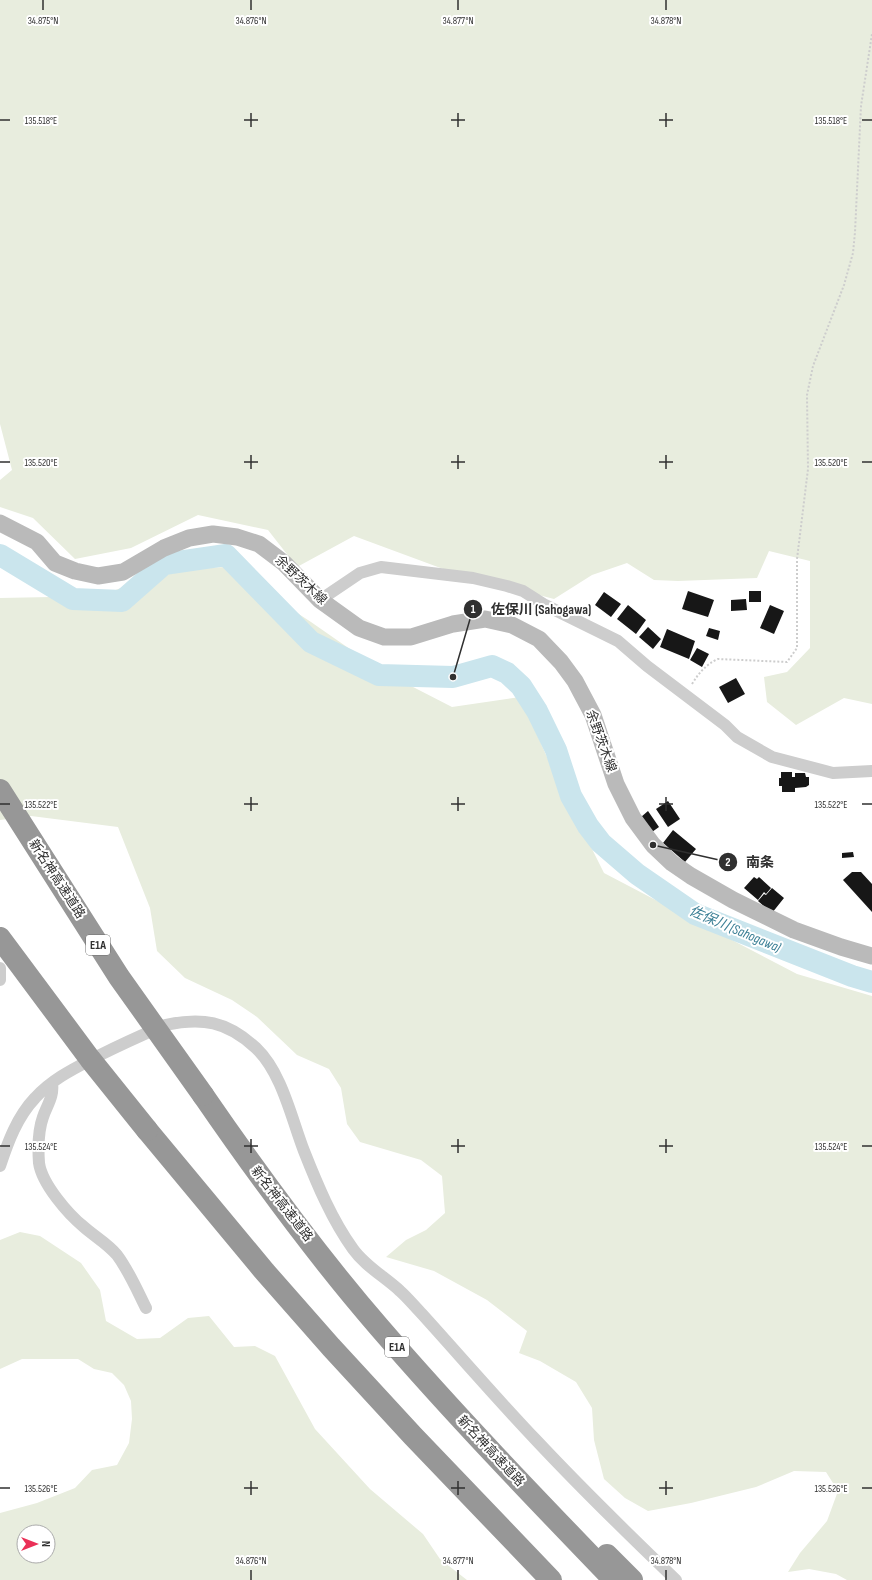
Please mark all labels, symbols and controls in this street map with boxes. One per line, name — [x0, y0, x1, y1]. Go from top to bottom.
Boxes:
text: 34.875°N — [28, 15, 58, 27]
text: 34.876°N — [235, 15, 267, 27]
text: 34.877°N — [442, 15, 474, 27]
text: 34.878°N — [651, 15, 681, 27]
text: 135.518°E — [25, 115, 57, 127]
text: 135.518°E — [815, 115, 847, 127]
text: 135.520°E — [24, 457, 58, 469]
text: 135.520°E — [814, 457, 848, 469]
street label: 余野茨木線 — [272, 552, 330, 608]
callout: 佐保川 (Sahogawa) — [463, 596, 600, 622]
text: 佐保川 (Sahogawa) — [491, 601, 591, 618]
text: 1 — [471, 602, 476, 617]
street label: 余野茨木線 — [582, 708, 620, 774]
text: 135.522°E — [25, 799, 57, 811]
text: 135.522°E — [815, 799, 847, 811]
street label: 新名神高速道路 — [26, 836, 88, 922]
callout: 南条 — [718, 849, 782, 875]
text: 南条 — [746, 854, 774, 871]
text: 2 — [725, 855, 731, 870]
water label: 佐保川 (Sahogawa) — [687, 902, 784, 956]
road number: E1A — [86, 935, 110, 955]
text: 135.524°E — [25, 1141, 57, 1153]
text: 135.524°E — [815, 1141, 847, 1153]
street label: 新名神高速道路 — [248, 1163, 316, 1245]
road number: E1A — [385, 1337, 409, 1357]
street label: 新名神高速道路 — [454, 1412, 528, 1490]
text: 135.526°E — [24, 1483, 58, 1495]
text: 135.526°E — [814, 1483, 848, 1495]
north arrow — [16, 1524, 56, 1564]
text: N — [39, 1541, 52, 1547]
text: 34.876°N — [235, 1555, 267, 1567]
text: 34.877°N — [442, 1555, 474, 1567]
text: 34.878°N — [651, 1555, 681, 1567]

